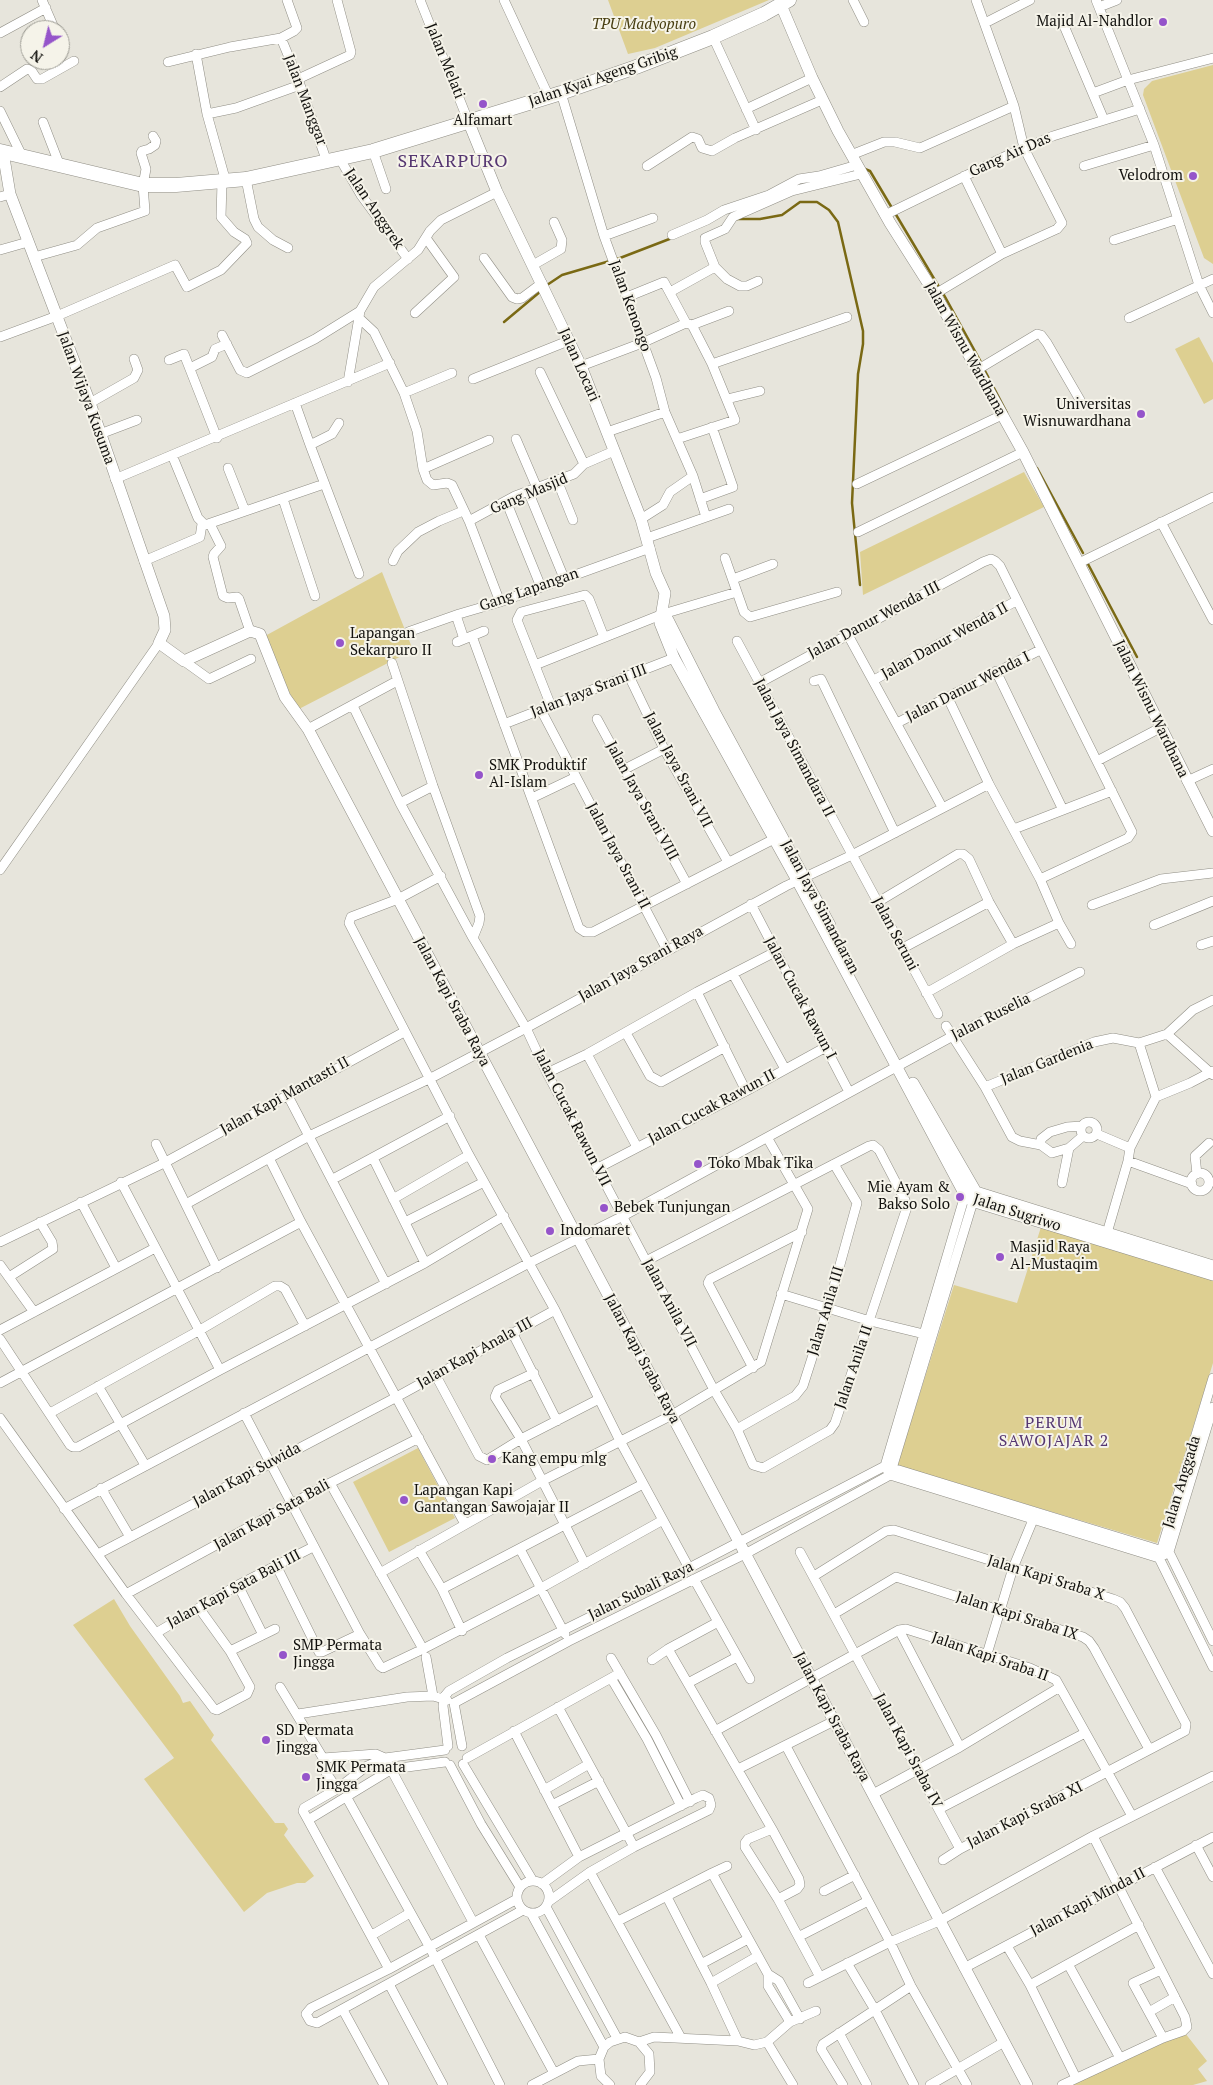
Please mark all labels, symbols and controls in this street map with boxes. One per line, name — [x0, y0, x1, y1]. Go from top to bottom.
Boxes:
place label: Majid Al-Nahdlor — [1036, 13, 1153, 31]
park label: TPU Madyopuro — [592, 16, 696, 34]
marker: Majid Al-Nahdlor — [1157, 16, 1169, 28]
north arrow — [20, 20, 70, 70]
street label: Jalan Melati — [422, 21, 468, 101]
street label: Jalan Kyai Ageng Gribig — [526, 43, 680, 111]
text: N — [27, 46, 46, 68]
street label: Jalan Manggar — [279, 52, 331, 148]
marker: Alfamart — [477, 98, 489, 110]
place label: Alfamart — [453, 112, 513, 130]
street label: Gang Air Das — [967, 129, 1053, 181]
district label: SEKARPURO — [396, 151, 510, 173]
street label: Jalan Anggrek — [340, 165, 408, 253]
place label: Velodrom — [1118, 167, 1183, 185]
marker: Velodrom — [1187, 170, 1199, 182]
street label: Jalan Kenongo — [605, 258, 655, 354]
street label: Jalan Wisnu Wardhana — [921, 279, 1009, 419]
street label: Jalan Locari — [555, 325, 603, 405]
street label: Jalan Wijaya Kusuma — [54, 329, 118, 467]
place label: Universitas Wisnuwardhana — [1023, 396, 1131, 431]
marker: Universitas Wisnuwardhana — [1135, 408, 1147, 420]
street label: Gang Masjid — [487, 470, 571, 518]
street label: Gang Lapangan — [477, 565, 581, 615]
street label: Jalan Danur Wenda III — [805, 577, 943, 663]
street label: Jalan Danur Wenda II — [879, 599, 1011, 683]
place label: Lapangan Sekarpuro II — [350, 625, 432, 660]
marker: Lapangan Sekarpuro II — [334, 637, 346, 649]
street label: Jalan Wisnu Wardhana — [1110, 637, 1192, 781]
street label: Jalan Danur Wenda I — [903, 648, 1033, 726]
street label: Jalan Jaya Srani III — [528, 661, 650, 721]
street label: Jalan Jaya Simandara II — [750, 676, 838, 820]
street label: Jalan Jaya Srani VII — [640, 709, 716, 831]
street label: Jalan Jaya Srani VIII — [602, 738, 682, 864]
place label: SMK Produktif Al-Islam — [489, 757, 586, 792]
marker: SMK Produktif Al-Islam — [473, 769, 485, 781]
street label: Jalan Jaya Srani II — [582, 800, 654, 912]
street label: Jalan Jaya Simandaran — [777, 837, 863, 977]
street label: Jalan Seruni — [868, 894, 922, 974]
street label: Jalan Jaya Srani Raya — [576, 922, 706, 1006]
street label: Jalan Kapi Sraba Raya — [410, 934, 494, 1070]
street label: Jalan Cucak Rawun I — [760, 934, 840, 1062]
street label: Jalan Ruselia — [949, 989, 1033, 1045]
street label: Jalan Gardenia — [998, 1035, 1096, 1089]
street label: Jalan Cucak Rawun VII — [530, 1046, 614, 1190]
street label: Jalan Kapi Mantasti II — [217, 1053, 353, 1139]
street label: Jalan Cucak Rawun II — [645, 1066, 779, 1148]
place label: Toko Mbak Tika — [708, 1155, 813, 1173]
marker: Toko Mbak Tika — [692, 1158, 704, 1170]
place label: Mie Ayam & Bakso Solo — [867, 1179, 950, 1214]
street label: Jalan Sugriwo — [971, 1190, 1063, 1236]
marker: Mie Ayam & Bakso Solo — [954, 1191, 966, 1203]
place label: Bebek Tunjungan — [614, 1199, 730, 1217]
marker: Bebek Tunjungan — [598, 1202, 610, 1214]
place label: Indomaret — [560, 1222, 630, 1240]
marker: Indomaret — [544, 1225, 556, 1237]
place label: Masjid Raya Al-Mustaqim — [1010, 1239, 1098, 1274]
marker: Masjid Raya Al-Mustaqim — [994, 1251, 1006, 1263]
street label: Jalan Anila VII — [638, 1256, 700, 1350]
street label: Jalan Anila III — [804, 1264, 848, 1358]
street label: Jalan Kapi Sraba Raya — [600, 1291, 684, 1427]
street label: Jalan Kapi Anala III — [414, 1314, 536, 1392]
street label: Jalan Anila II — [831, 1323, 877, 1411]
district label: PERUM SAWOJAJAR 2 — [997, 1413, 1111, 1451]
street label: Jalan Anggada — [1159, 1434, 1205, 1530]
street label: Jalan Kapi Suwida — [190, 1439, 304, 1511]
place label: Kang empu mlg — [502, 1450, 606, 1468]
marker: Kang empu mlg — [486, 1453, 498, 1465]
street label: Jalan Kapi Sata Bali — [211, 1476, 333, 1554]
place label: Lapangan Kapi Gantangan Sawojajar II — [414, 1482, 569, 1517]
marker: Lapangan Kapi Gantangan Sawojajar II — [398, 1494, 410, 1506]
street label: Jalan Kapi Sata Bali III — [164, 1546, 304, 1632]
street label: Jalan Kapi Sraba X — [985, 1552, 1107, 1604]
street label: Jalan Subali Raya — [586, 1558, 696, 1624]
street label: Jalan Kapi Sraba IX — [954, 1588, 1080, 1644]
street label: Jalan Kapi Sraba II — [929, 1629, 1051, 1685]
place label: SMP Permata Jingga — [293, 1637, 382, 1672]
marker: SMP Permata Jingga — [277, 1649, 289, 1661]
street label: Jalan Kapi Sraba Raya — [790, 1649, 874, 1785]
street label: Jalan Kapi Sraba IV — [870, 1690, 946, 1812]
place label: SD Permata Jingga — [276, 1722, 354, 1757]
marker: SD Permata Jingga — [260, 1734, 272, 1746]
place label: SMK Permata Jingga — [316, 1759, 406, 1794]
marker: SMK Permata Jingga — [300, 1771, 312, 1783]
street label: Jalan Kapi Sraba XI — [964, 1778, 1086, 1852]
street label: Jalan Kapi Minda II — [1027, 1864, 1149, 1940]

